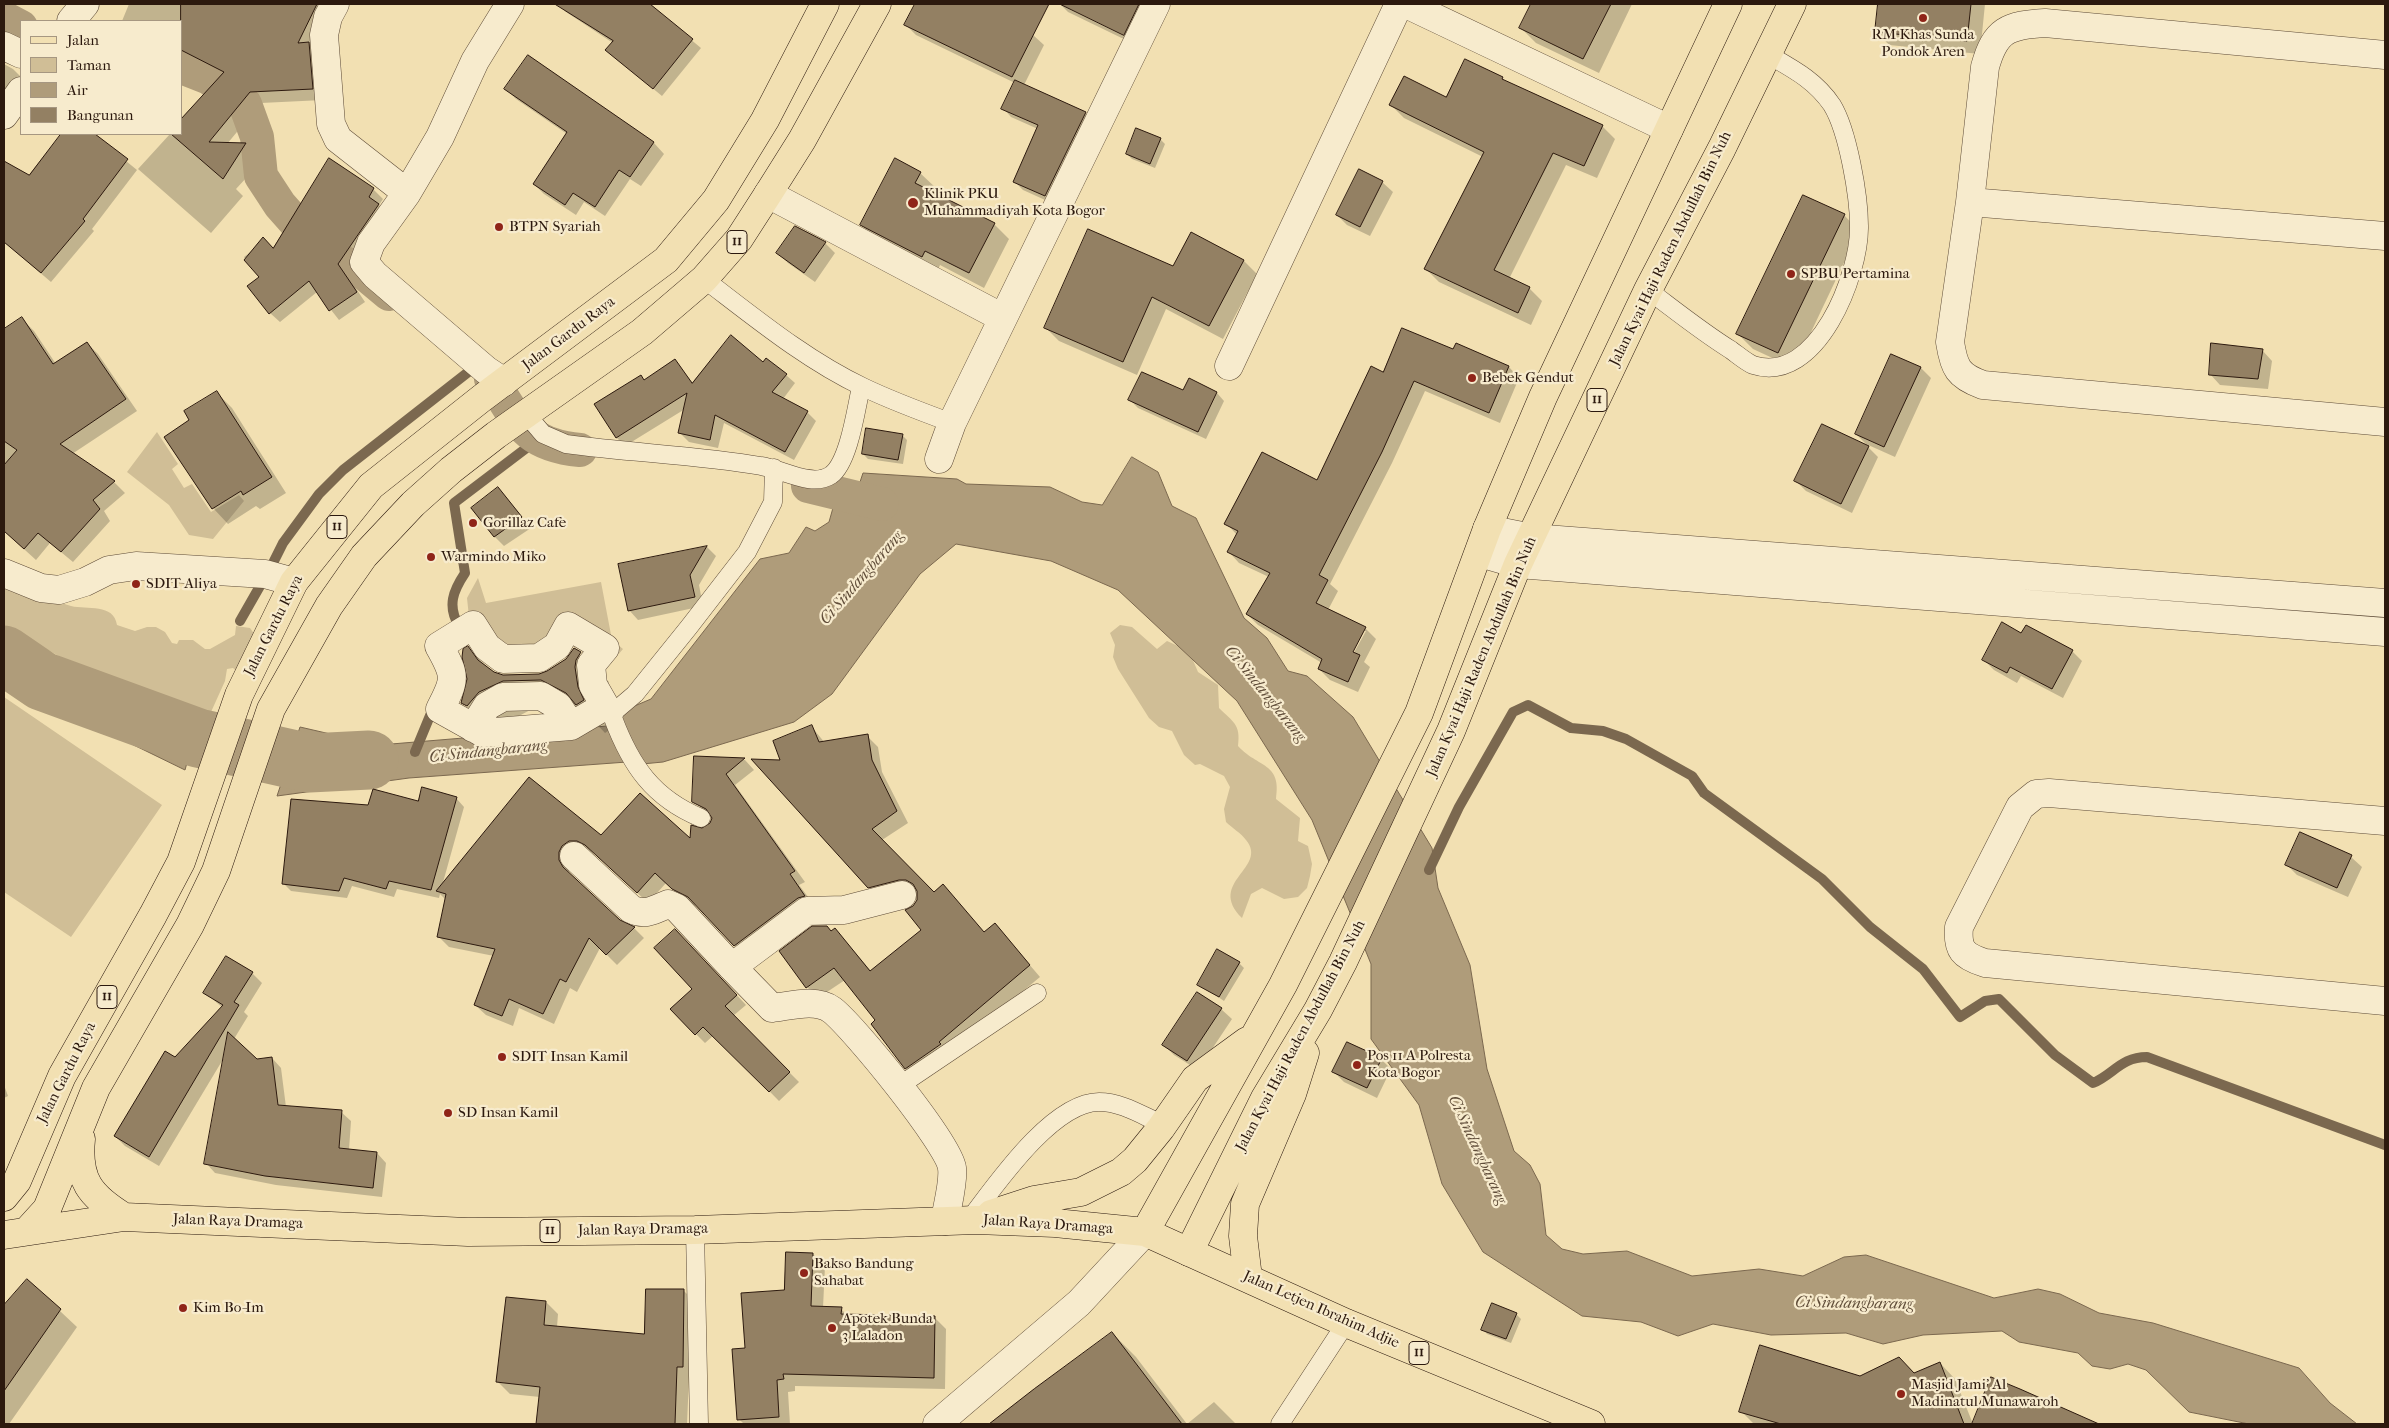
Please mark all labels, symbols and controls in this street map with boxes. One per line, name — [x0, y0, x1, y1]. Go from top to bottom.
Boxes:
marker: RM Khas Sunda Pondok Aren — [1917, 12, 1929, 24]
legend — [20, 20, 182, 135]
place label: RM Khas Sunda Pondok Aren — [1872, 26, 1974, 61]
text: Jalan — [67, 31, 99, 49]
text: Taman — [67, 56, 111, 74]
text: Air — [67, 81, 88, 99]
text: Bangunan — [67, 106, 134, 124]
street label: Jalan Kyai Haji Raden Abdullah Bin Nuh — [1606, 129, 1736, 369]
place label: Klinik PKU Muhammadiyah Kota Bogor — [924, 185, 1105, 220]
marker: Klinik PKU Muhammadiyah Kota Bogor — [906, 196, 920, 210]
place label: BTPN Syariah — [509, 218, 601, 236]
marker: BTPN Syariah — [493, 221, 505, 233]
road number: 11 — [727, 230, 747, 253]
place label: SPBU Pertamina — [1801, 265, 1910, 283]
marker: SPBU Pertamina — [1785, 268, 1797, 280]
street label: Jalan Gardu Raya — [519, 293, 619, 375]
place label: Bebek Gendut — [1482, 369, 1574, 387]
marker: Bebek Gendut — [1466, 372, 1478, 384]
road number: 11 — [1587, 388, 1607, 412]
place label: Gorillaz Cafe — [483, 514, 566, 532]
road number: 11 — [327, 516, 347, 538]
marker: Gorillaz Cafe — [467, 517, 479, 529]
water label: Ci Sindangbarang — [816, 527, 908, 629]
street label: Jalan Kyai Haji Raden Abdullah Bin Nuh — [1423, 534, 1541, 780]
place label: Warmindo Miko — [441, 548, 546, 566]
marker: Warmindo Miko — [425, 551, 437, 563]
street label: Jalan Gardu Raya — [241, 572, 307, 680]
place label: SDIT Aliya — [146, 575, 217, 593]
marker: SDIT Aliya — [130, 578, 142, 590]
water label: Ci Sindangbarang — [1220, 642, 1310, 746]
water label: Ci Sindangbarang — [428, 736, 548, 768]
street label: Jalan Kyai Haji Raden Abdullah Bin Nuh — [1232, 917, 1370, 1155]
road number: 11 — [97, 986, 117, 1009]
street label: Jalan Gardu Raya — [34, 1019, 100, 1127]
place label: Pos 11 A Polresta Kota Bogor — [1367, 1047, 1471, 1082]
place label: SDIT Insan Kamil — [512, 1048, 628, 1066]
marker: SDIT Insan Kamil — [496, 1051, 508, 1063]
marker: Pos 11 A Polresta Kota Bogor — [1351, 1059, 1363, 1071]
water label: Ci Sindangbarang — [1443, 1093, 1511, 1207]
place label: SD Insan Kamil — [458, 1104, 558, 1122]
marker: SD Insan Kamil — [442, 1107, 454, 1119]
street label: Jalan Raya Dramaga — [173, 1211, 303, 1233]
street label: Jalan Raya Dramaga — [982, 1211, 1114, 1239]
road number: 11 — [540, 1220, 560, 1242]
street label: Jalan Raya Dramaga — [578, 1220, 708, 1240]
place label: Bakso Bandung Sahabat — [814, 1255, 913, 1290]
marker: Bakso Bandung Sahabat — [798, 1267, 810, 1279]
street label: Jalan Letjen Ibrahim Adjie — [1240, 1267, 1402, 1353]
water label: Ci Sindangbarang — [1795, 1293, 1913, 1315]
place label: Kim Bo-Im — [193, 1299, 264, 1317]
marker: Kim Bo-Im — [177, 1302, 189, 1314]
place label: Apotek Bunda 3 Laladon — [842, 1310, 933, 1345]
marker: Apotek Bunda 3 Laladon — [826, 1322, 838, 1334]
road number: 11 — [1409, 1342, 1429, 1365]
place label: Masjid Jami' Al Madinatul Munawaroh — [1911, 1376, 2059, 1411]
marker: Masjid Jami' Al Madinatul Munawaroh — [1895, 1388, 1907, 1400]

